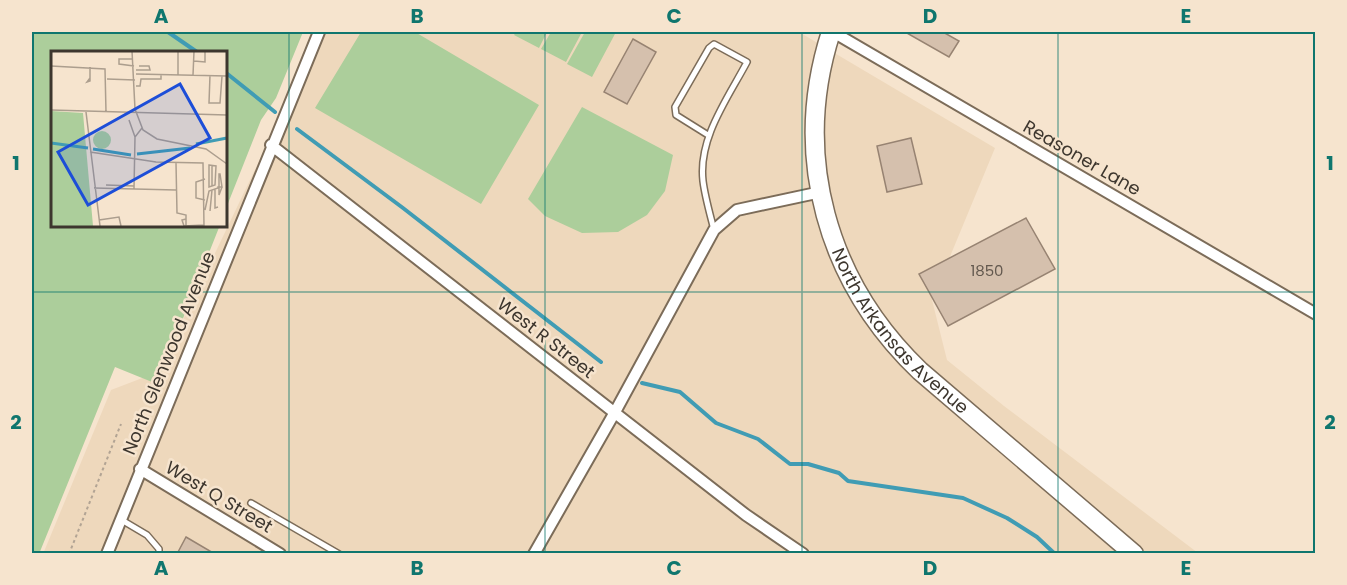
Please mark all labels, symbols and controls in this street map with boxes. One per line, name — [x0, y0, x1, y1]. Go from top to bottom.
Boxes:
text: A — [154, 2, 169, 30]
text: B — [410, 2, 424, 30]
text: C — [666, 2, 682, 30]
text: D — [923, 2, 937, 30]
text: E — [1181, 2, 1191, 30]
inset map — [51, 51, 226, 226]
street label: Reasoner Lane — [1019, 114, 1146, 201]
text: 1 — [12, 149, 20, 177]
text: 1 — [1326, 149, 1334, 177]
street label: North Arkansas Avenue — [826, 244, 974, 419]
street label: North Glenwood Avenue — [116, 247, 221, 458]
house number: 1850 — [970, 260, 1004, 281]
street label: West R Street — [492, 291, 600, 384]
text: 2 — [10, 408, 22, 436]
text: 2 — [1324, 408, 1336, 436]
street label: West Q Street — [161, 455, 278, 538]
text: A — [154, 554, 169, 582]
text: B — [410, 554, 424, 582]
text: C — [666, 554, 682, 582]
text: D — [923, 554, 937, 582]
text: E — [1181, 554, 1191, 582]

